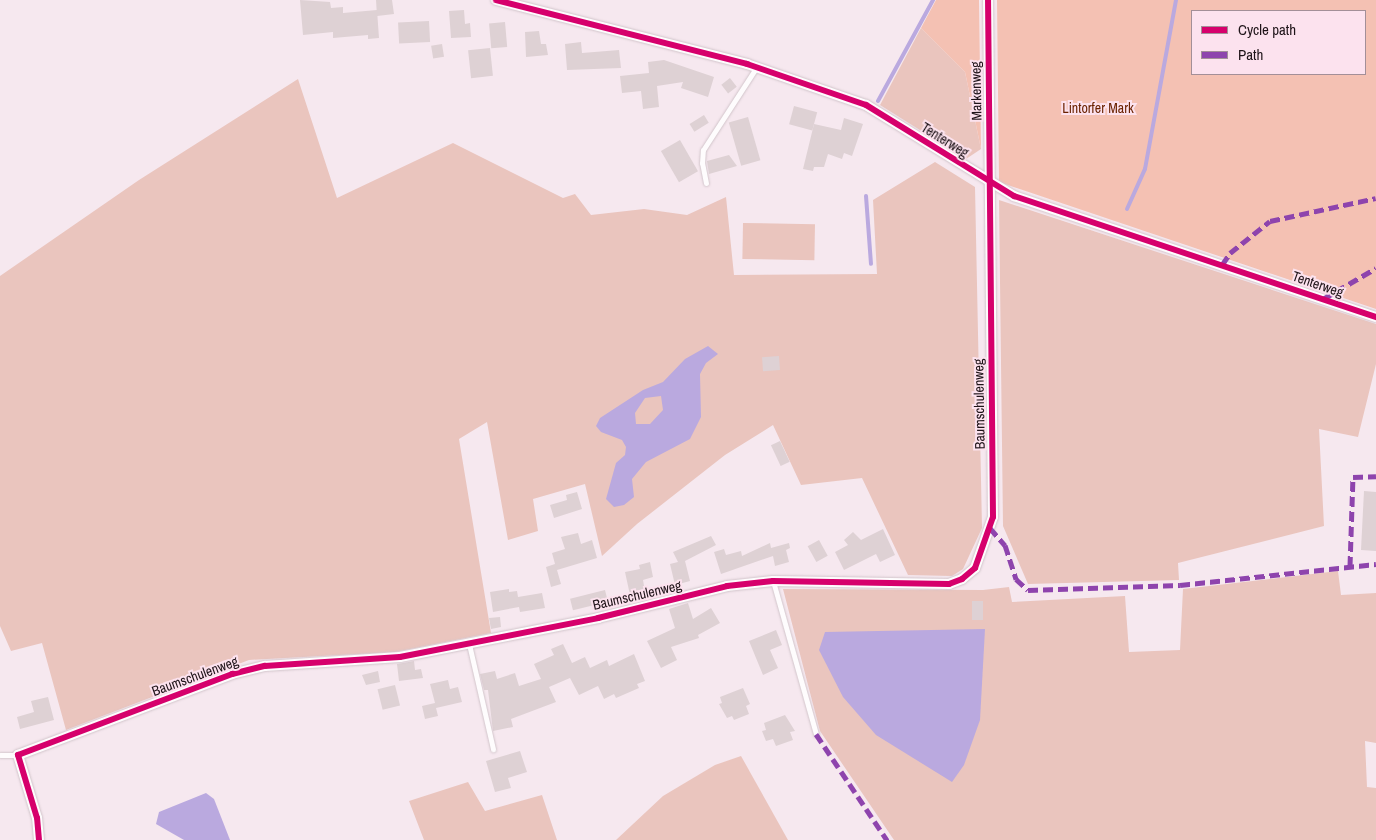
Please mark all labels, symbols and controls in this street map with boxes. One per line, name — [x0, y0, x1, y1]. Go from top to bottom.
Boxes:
legend — [1191, 10, 1366, 75]
text: Cycle path — [1238, 19, 1296, 40]
text: Path — [1238, 44, 1263, 65]
street label: Markenweg — [967, 61, 985, 121]
park label: Lintorfer Mark — [1062, 100, 1134, 116]
street label: Tenterweg — [918, 119, 972, 161]
street label: Tenterweg — [1290, 267, 1346, 301]
street label: Baumschulenweg — [970, 359, 988, 449]
street label: Baumschulenweg — [591, 577, 683, 613]
street label: Baumschulenweg — [150, 653, 240, 699]

